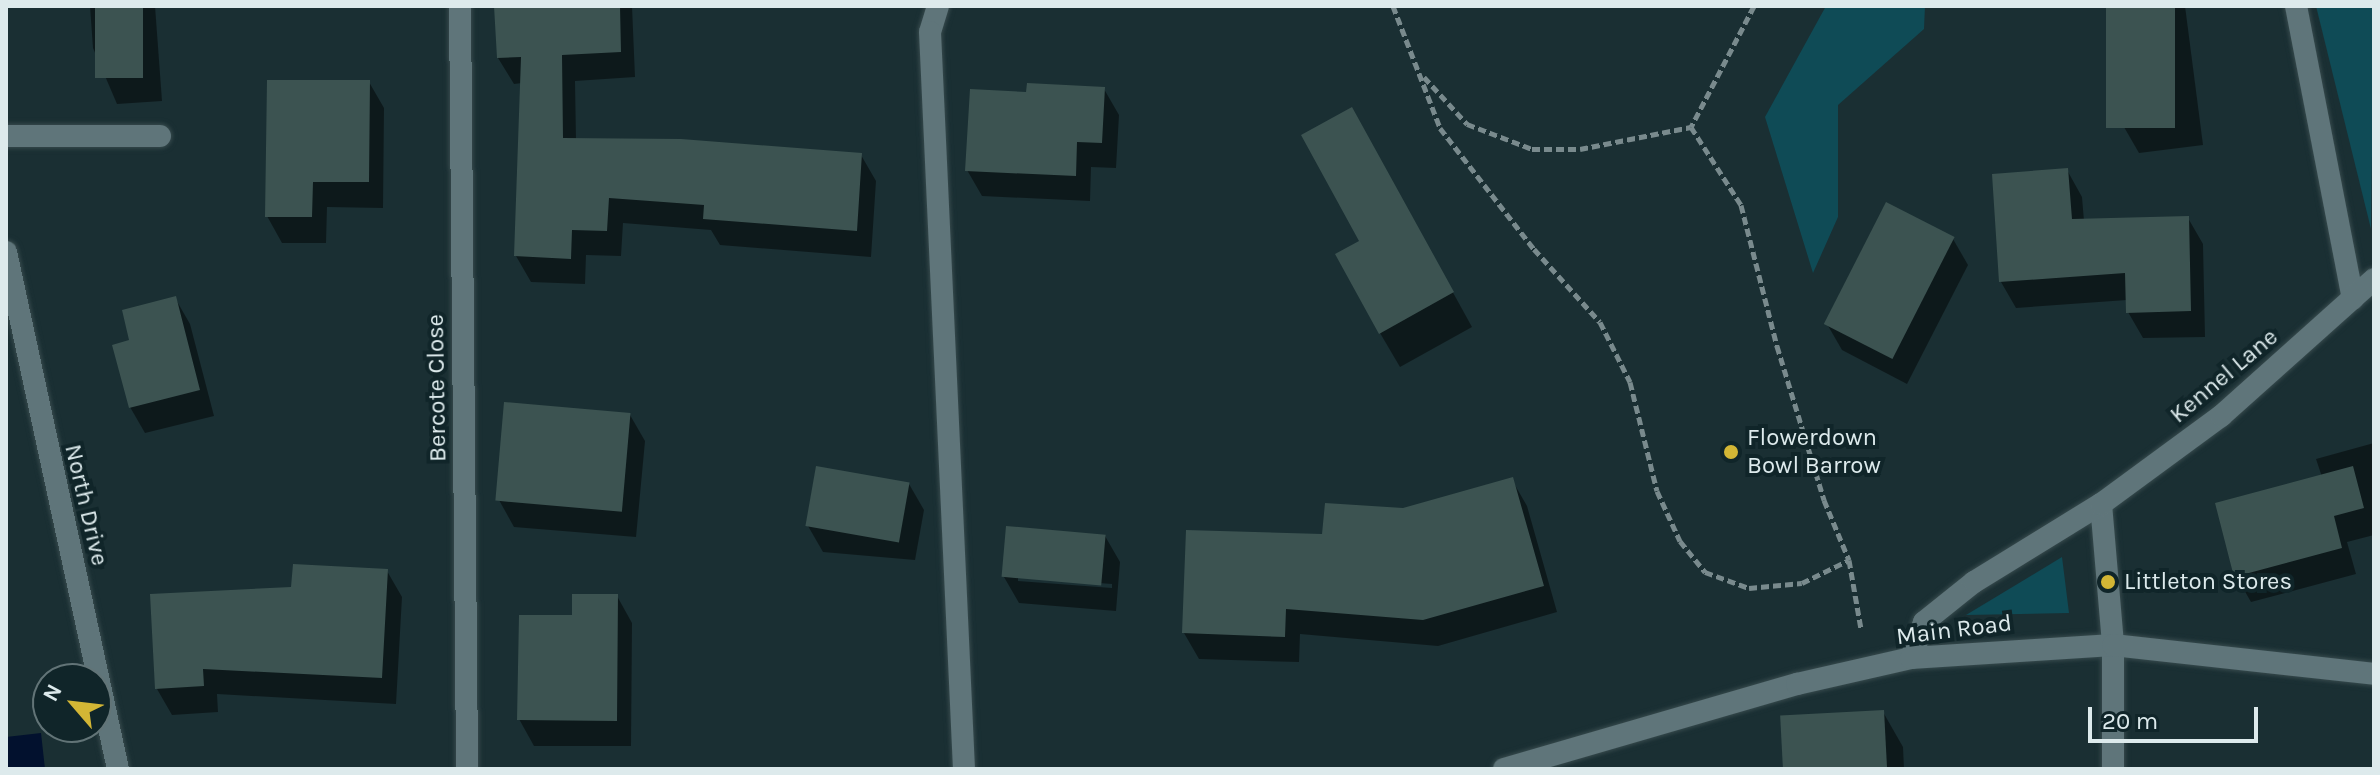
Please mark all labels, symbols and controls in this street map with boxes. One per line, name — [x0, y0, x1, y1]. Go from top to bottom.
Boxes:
street label: Bercote Close — [421, 314, 453, 462]
street label: Kennel Lane — [2164, 323, 2284, 429]
place label: Flowerdown Bowl Barrow — [1747, 424, 1881, 480]
street label: North Drive — [58, 442, 114, 568]
marker: Flowerdown Bowl Barrow — [1722, 443, 1740, 461]
place label: Littleton Stores — [2124, 568, 2292, 596]
marker: Littleton Stores — [2099, 573, 2117, 591]
street label: Main Road — [1895, 609, 2013, 651]
north arrow — [32, 663, 112, 743]
text: N — [37, 680, 68, 706]
scale bar — [2092, 691, 2262, 741]
text: 20 m — [2102, 707, 2158, 735]

